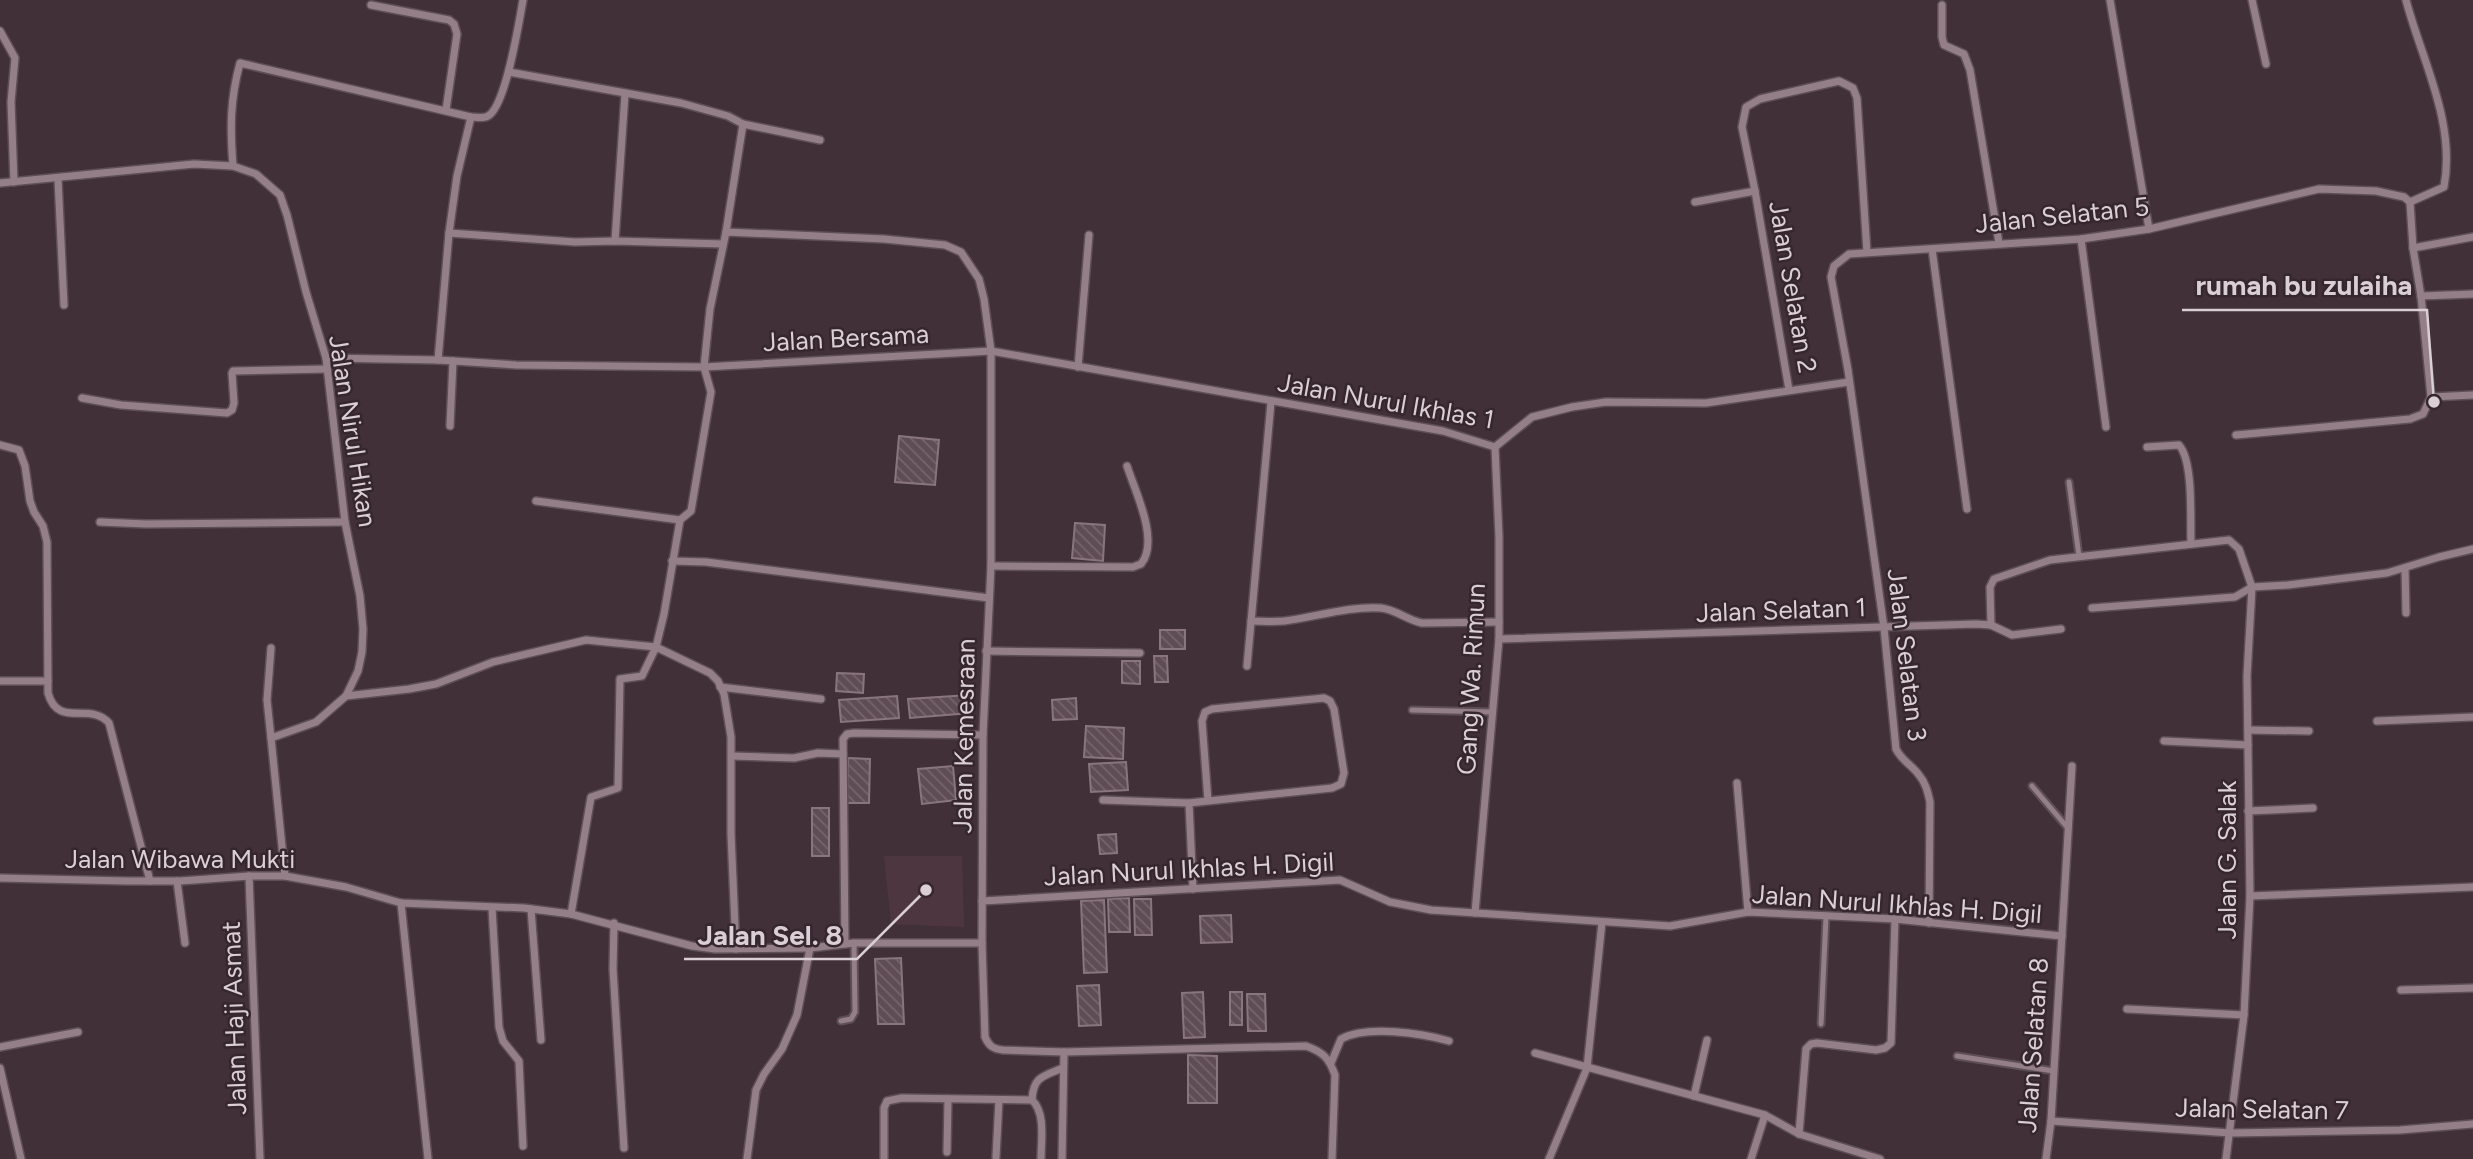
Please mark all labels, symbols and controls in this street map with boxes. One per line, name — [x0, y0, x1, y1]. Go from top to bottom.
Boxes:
street label: Jalan Selatan 5 — [1974, 190, 2150, 240]
street label: Jalan Selatan 2 — [1762, 198, 1824, 376]
callout: rumah bu zulaiha — [2182, 261, 2427, 310]
text: rumah bu zulaiha — [2195, 268, 2413, 302]
street label: Jalan Bersama — [762, 318, 930, 358]
street label: Jalan Nirul Hikan — [322, 333, 384, 529]
street label: Jalan Nurul Ikhlas 1 — [1275, 366, 1497, 436]
street label: Jalan Selatan 3 — [1881, 567, 1933, 743]
street label: Gang Wa. Rimun — [1450, 582, 1492, 776]
street label: Jalan Selatan 1 — [1695, 591, 1867, 629]
street label: Jalan Kemesraan — [946, 638, 982, 834]
street label: Jalan G. Salak — [2211, 780, 2243, 939]
street label: Jalan Wibawa Mukti — [65, 843, 295, 875]
street label: Jalan Nurul Ikhlas H. Digil — [1043, 845, 1335, 893]
street label: Jalan Nurul Ikhlas H. Digil — [1751, 878, 2043, 930]
callout: Jalan Sel. 8 — [684, 910, 857, 959]
text: Jalan Sel. 8 — [698, 918, 842, 952]
street label: Jalan Haji Asmat — [215, 920, 253, 1115]
street label: Jalan Selatan 8 — [2011, 956, 2055, 1134]
street label: Jalan Selatan 7 — [2175, 1091, 2349, 1127]

